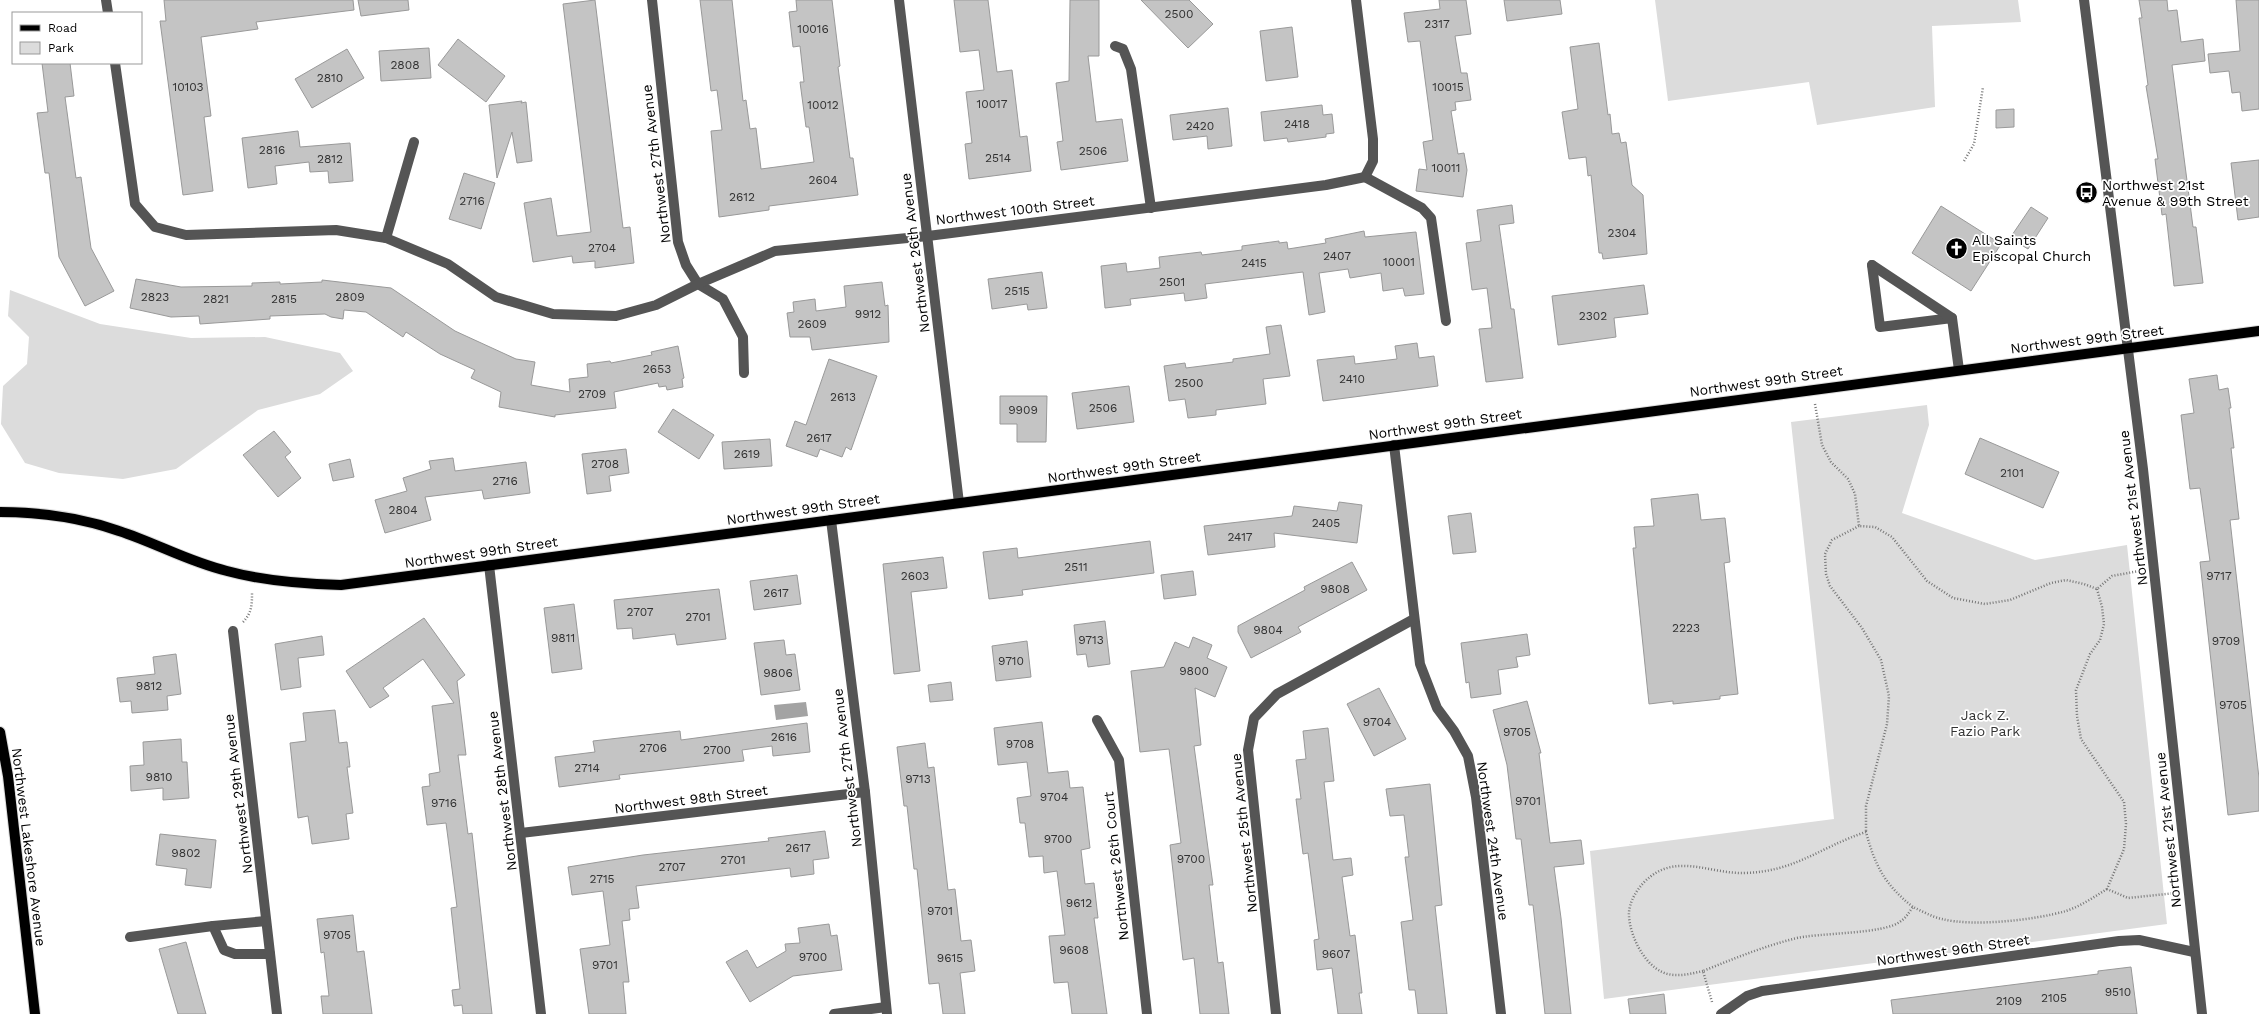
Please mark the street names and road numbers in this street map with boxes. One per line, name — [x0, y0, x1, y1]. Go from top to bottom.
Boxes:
street label: Northwest 27th Avenue — [638, 84, 674, 244]
street label: Northwest 26th Avenue — [897, 172, 933, 334]
street label: Northwest 100th Street — [935, 192, 1095, 228]
street label: Northwest 99th Street — [2009, 322, 2165, 356]
street label: Northwest 99th Street — [1688, 362, 1844, 400]
street label: Northwest 99th Street — [1367, 405, 1523, 443]
street label: Northwest 21st Avenue — [2116, 429, 2150, 587]
street label: Northwest 99th Street — [1046, 448, 1202, 486]
street label: Northwest 99th Street — [725, 490, 881, 528]
street label: Northwest 99th Street — [403, 533, 559, 571]
street label: Northwest 27th Avenue — [829, 688, 865, 848]
street label: Northwest 28th Avenue — [484, 710, 520, 872]
street label: Northwest 29th Avenue — [220, 713, 256, 875]
street label: Northwest Lakeshore Avenue — [9, 747, 49, 947]
street label: Northwest 21st Avenue — [2152, 751, 2184, 909]
street label: Northwest 25th Avenue — [1228, 752, 1260, 914]
street label: Northwest 24th Avenue — [1474, 760, 1512, 922]
street label: Northwest 98th Street — [613, 782, 769, 816]
street label: Northwest 26th Court — [1100, 791, 1132, 941]
street label: Northwest 96th Street — [1875, 931, 2031, 969]

